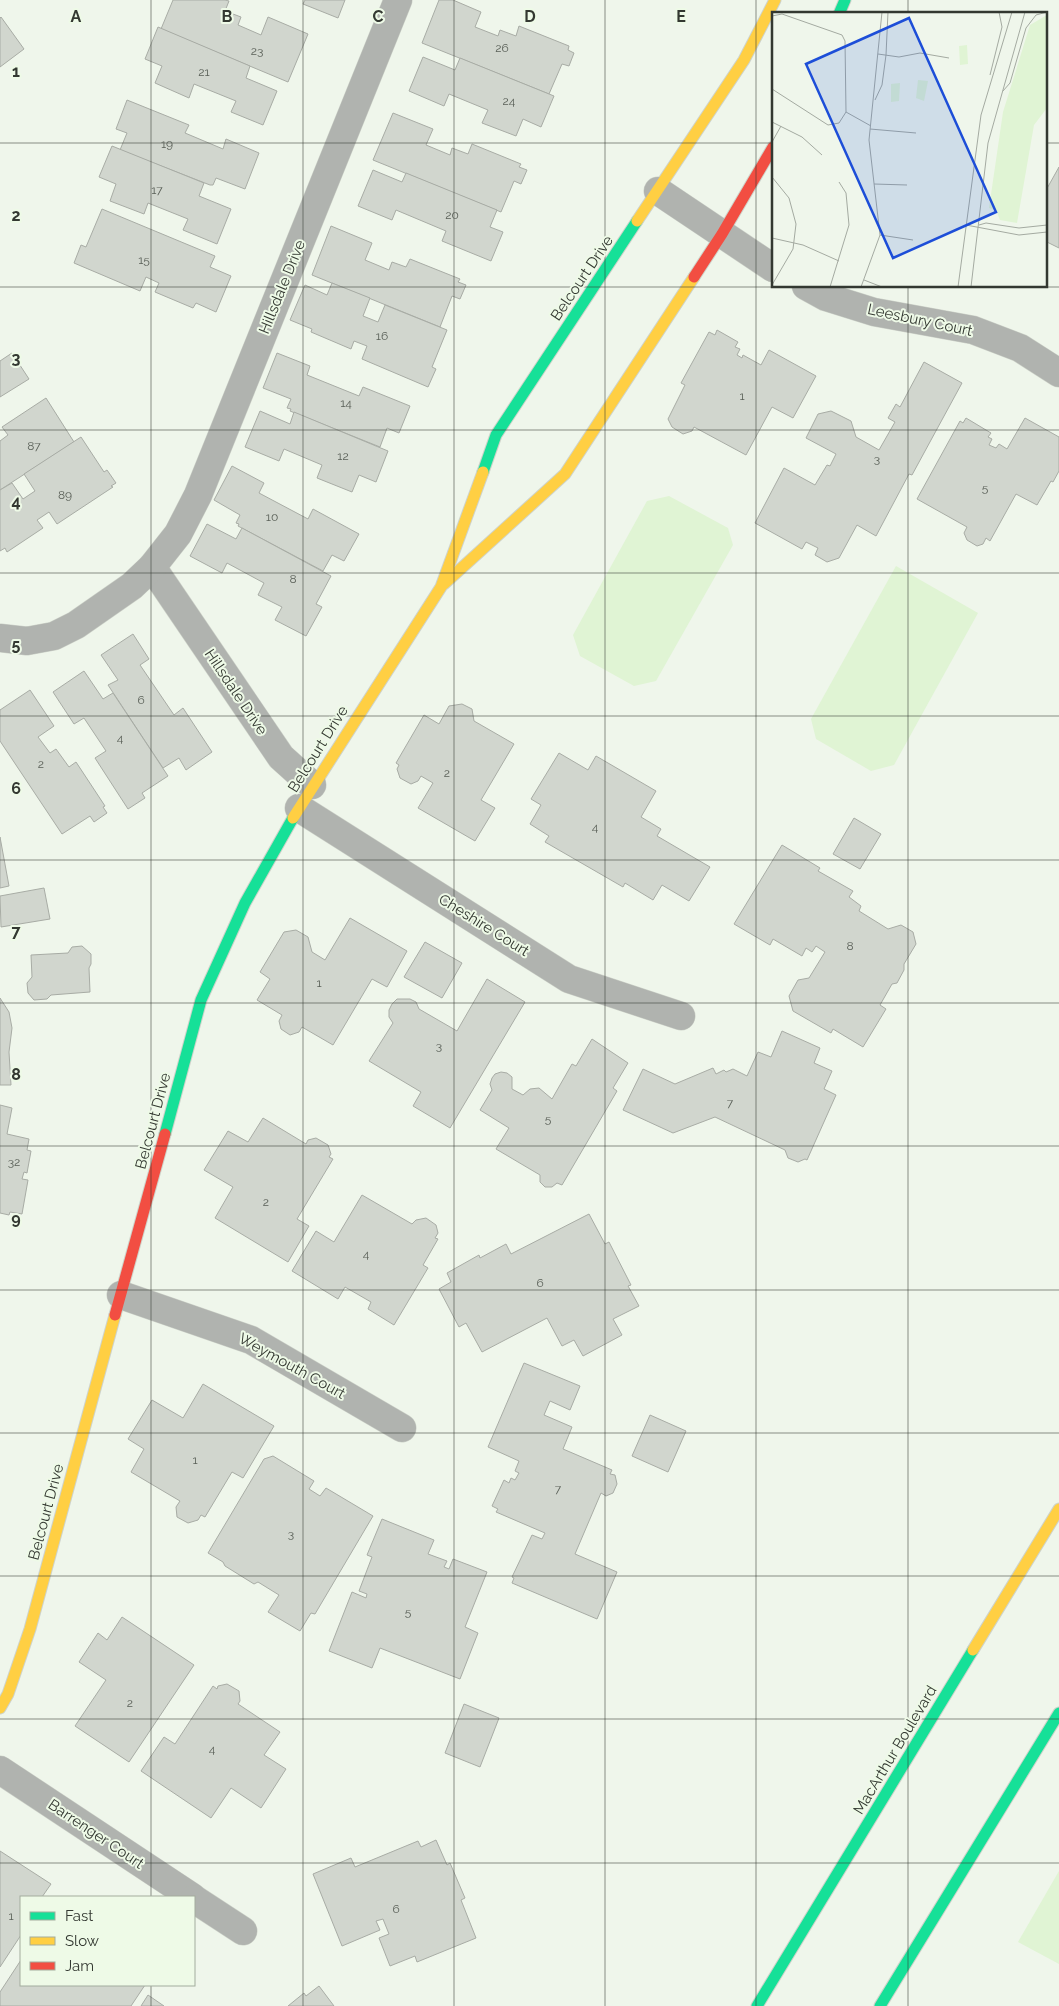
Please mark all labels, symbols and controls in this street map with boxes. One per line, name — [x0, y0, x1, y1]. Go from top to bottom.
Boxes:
text: A — [71, 7, 82, 26]
text: B — [222, 7, 233, 26]
text: C — [373, 7, 384, 26]
text: D — [524, 7, 536, 26]
text: E — [676, 7, 686, 26]
inset map — [772, 12, 1046, 288]
house number: 26 — [495, 41, 509, 55]
house number: 23 — [251, 44, 263, 58]
text: 1 — [12, 62, 20, 81]
house number: 21 — [198, 65, 210, 79]
house number: 24 — [503, 94, 516, 108]
house number: 19 — [161, 137, 173, 151]
house number: 17 — [151, 183, 163, 197]
text: 2 — [11, 206, 21, 225]
house number: 20 — [445, 208, 459, 222]
street label: Belcourt Drive — [547, 232, 617, 324]
street label: Hillsdale Drive — [255, 237, 309, 337]
house number: 15 — [138, 253, 150, 267]
street label: Leesbury Court — [866, 300, 974, 340]
house number: 16 — [376, 329, 388, 343]
text: 3 — [12, 349, 21, 368]
house number: 1 — [739, 389, 745, 403]
house number: 14 — [340, 396, 352, 410]
house number: 87 — [27, 439, 41, 453]
house number: 12 — [337, 449, 349, 463]
house number: 3 — [874, 452, 880, 466]
house number: 5 — [982, 481, 989, 495]
house number: 89 — [58, 488, 72, 502]
text: 4 — [11, 492, 21, 511]
house number: 10 — [266, 510, 278, 524]
house number: 8 — [289, 572, 297, 586]
text: 5 — [12, 635, 21, 654]
street label: Hillsdale Drive — [201, 646, 271, 739]
house number: 6 — [137, 693, 145, 707]
street label: Belcourt Drive — [284, 702, 352, 796]
house number: 4 — [117, 731, 124, 745]
house number: 2 — [38, 757, 44, 771]
house number: 2 — [444, 766, 450, 780]
text: 6 — [11, 779, 21, 798]
house number: 4 — [592, 820, 599, 834]
street label: Cheshire Court — [435, 890, 533, 960]
text: 7 — [12, 922, 21, 941]
house number: 8 — [846, 939, 854, 953]
house number: 1 — [316, 976, 322, 990]
house number: 3 — [436, 1039, 442, 1053]
text: 8 — [11, 1065, 21, 1084]
street label: Belcourt Drive — [132, 1071, 175, 1171]
house number: 7 — [727, 1096, 734, 1110]
house number: 5 — [545, 1112, 552, 1126]
house number: 32 — [8, 1155, 20, 1169]
house number: 2 — [263, 1195, 269, 1209]
text: 9 — [11, 1209, 21, 1228]
house number: 4 — [363, 1247, 370, 1261]
house number: 6 — [536, 1276, 544, 1290]
street label: Weymouth Court — [236, 1329, 348, 1403]
house number: 1 — [192, 1453, 198, 1467]
street label: Belcourt Drive — [25, 1462, 68, 1562]
house number: 7 — [555, 1482, 562, 1496]
house number: 3 — [288, 1527, 294, 1541]
house number: 5 — [405, 1605, 412, 1619]
street label: MacArthur Boulevard — [849, 1682, 941, 1818]
house number: 2 — [127, 1696, 133, 1710]
house number: 4 — [209, 1742, 216, 1756]
street label: Barrenger Court — [45, 1795, 147, 1873]
legend — [20, 1896, 195, 1986]
house number: 6 — [392, 1902, 400, 1916]
text: Fast — [65, 1907, 93, 1925]
house number: 1 — [8, 1909, 14, 1923]
text: Slow — [65, 1932, 99, 1950]
text: Jam — [65, 1957, 94, 1975]

